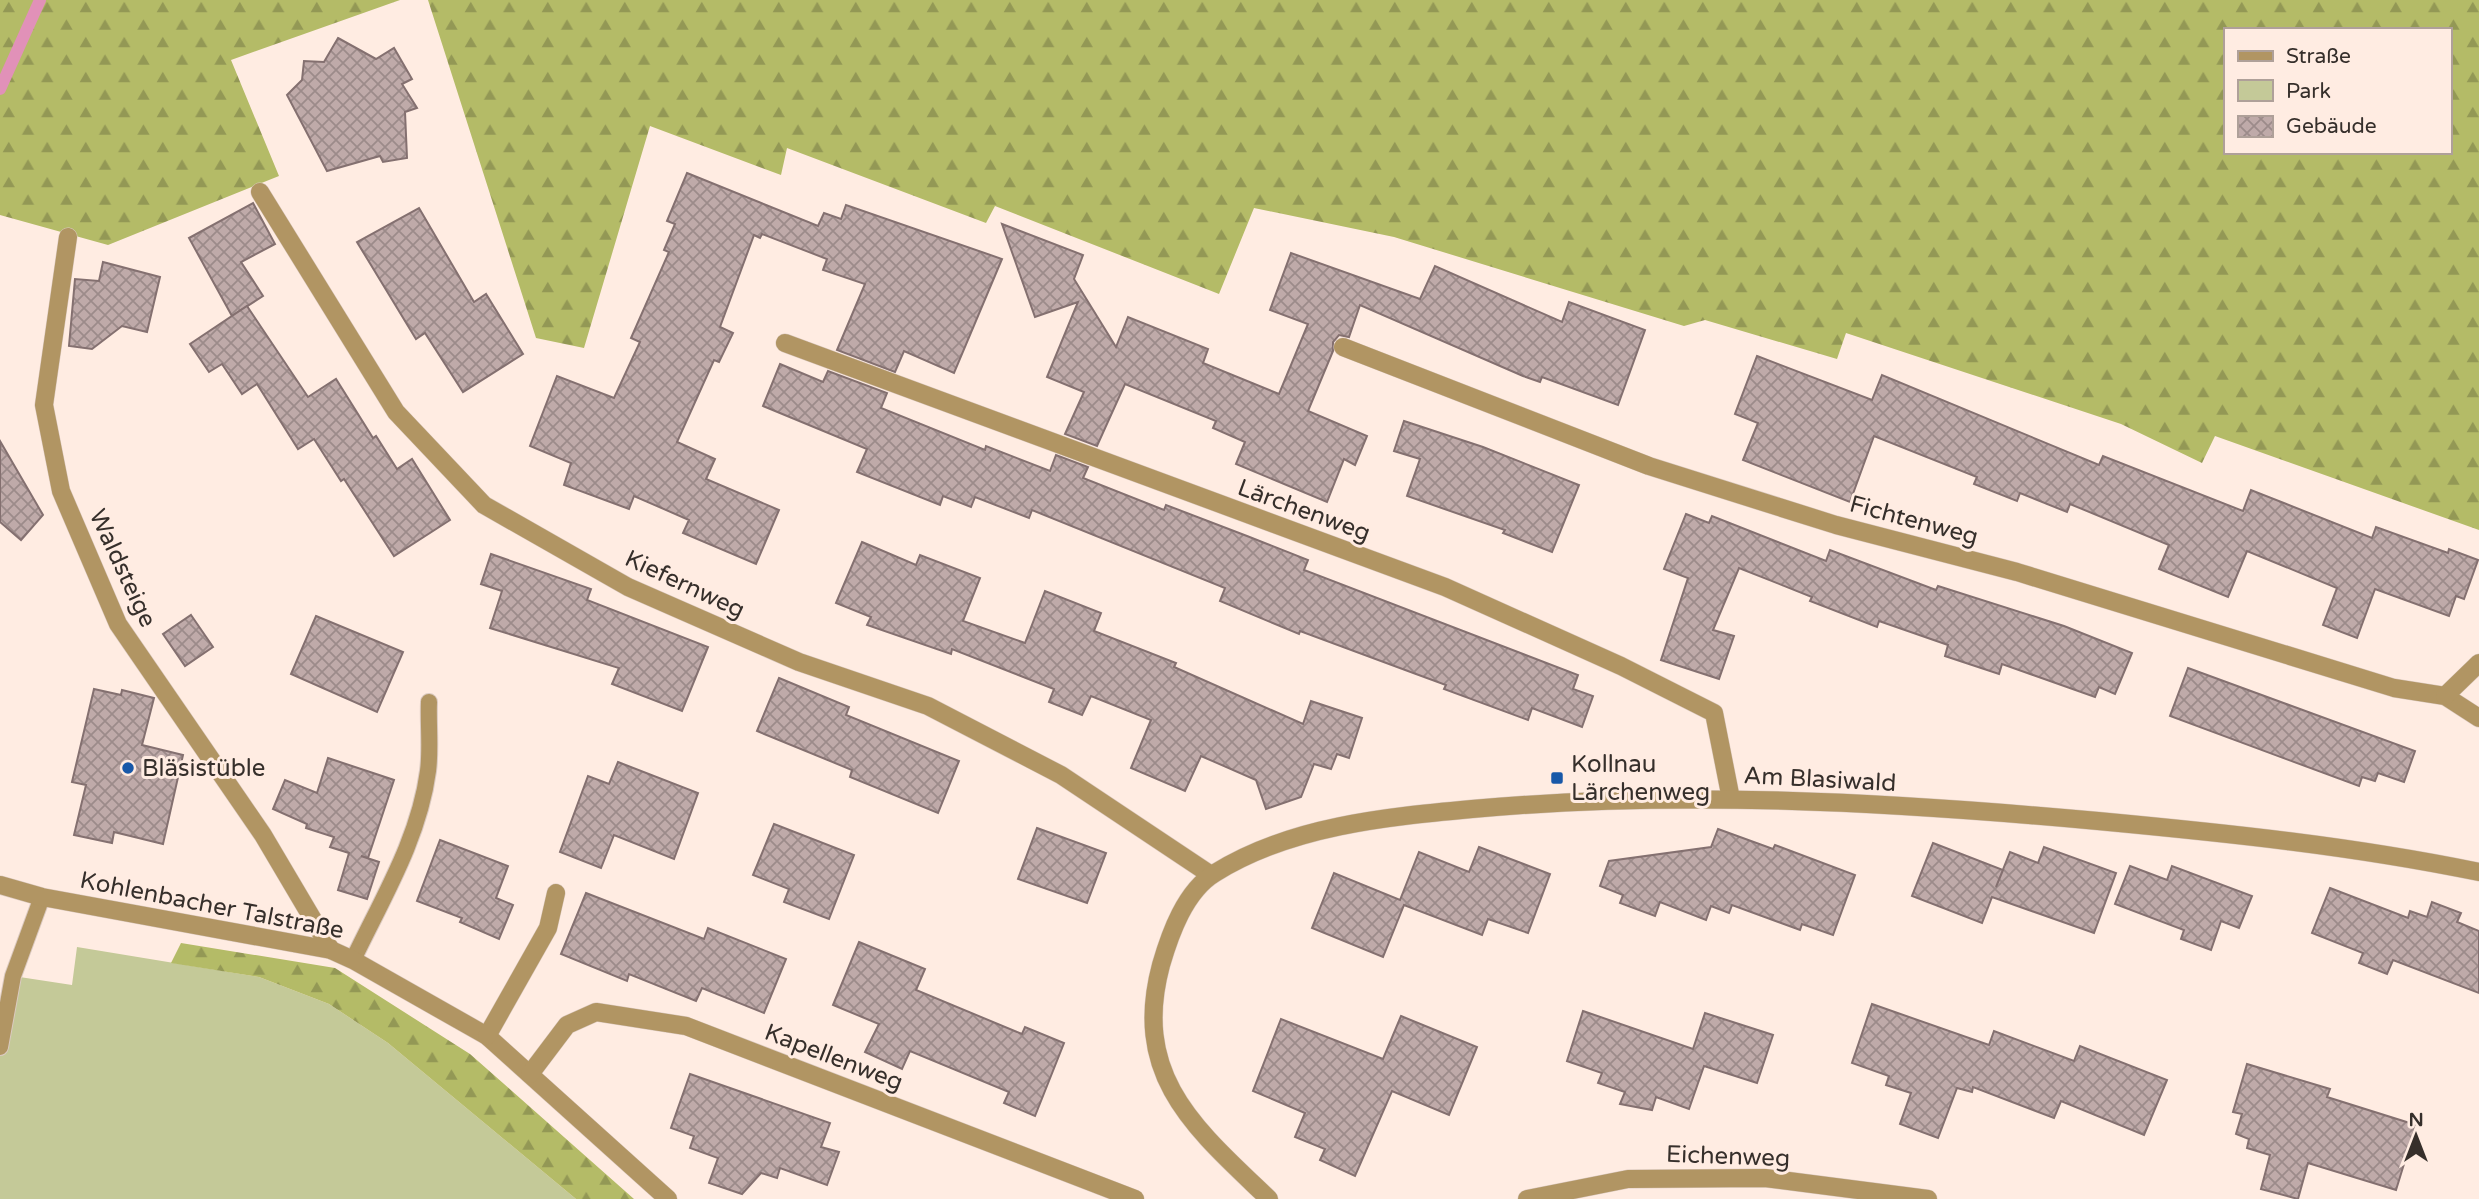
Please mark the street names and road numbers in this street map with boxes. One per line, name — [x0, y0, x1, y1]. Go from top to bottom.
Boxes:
street label: Lärchenweg — [1234, 473, 1374, 548]
street label: Fichtenweg — [1846, 489, 1981, 552]
street label: Waldsteige — [83, 505, 162, 632]
street label: Kiefernweg — [620, 544, 749, 625]
street label: Am Blasiwald — [1743, 761, 1897, 798]
street label: Kohlenbacher Talstraße — [78, 866, 346, 945]
street label: Kapellenweg — [761, 1018, 907, 1097]
street label: Eichenweg — [1665, 1140, 1791, 1173]

